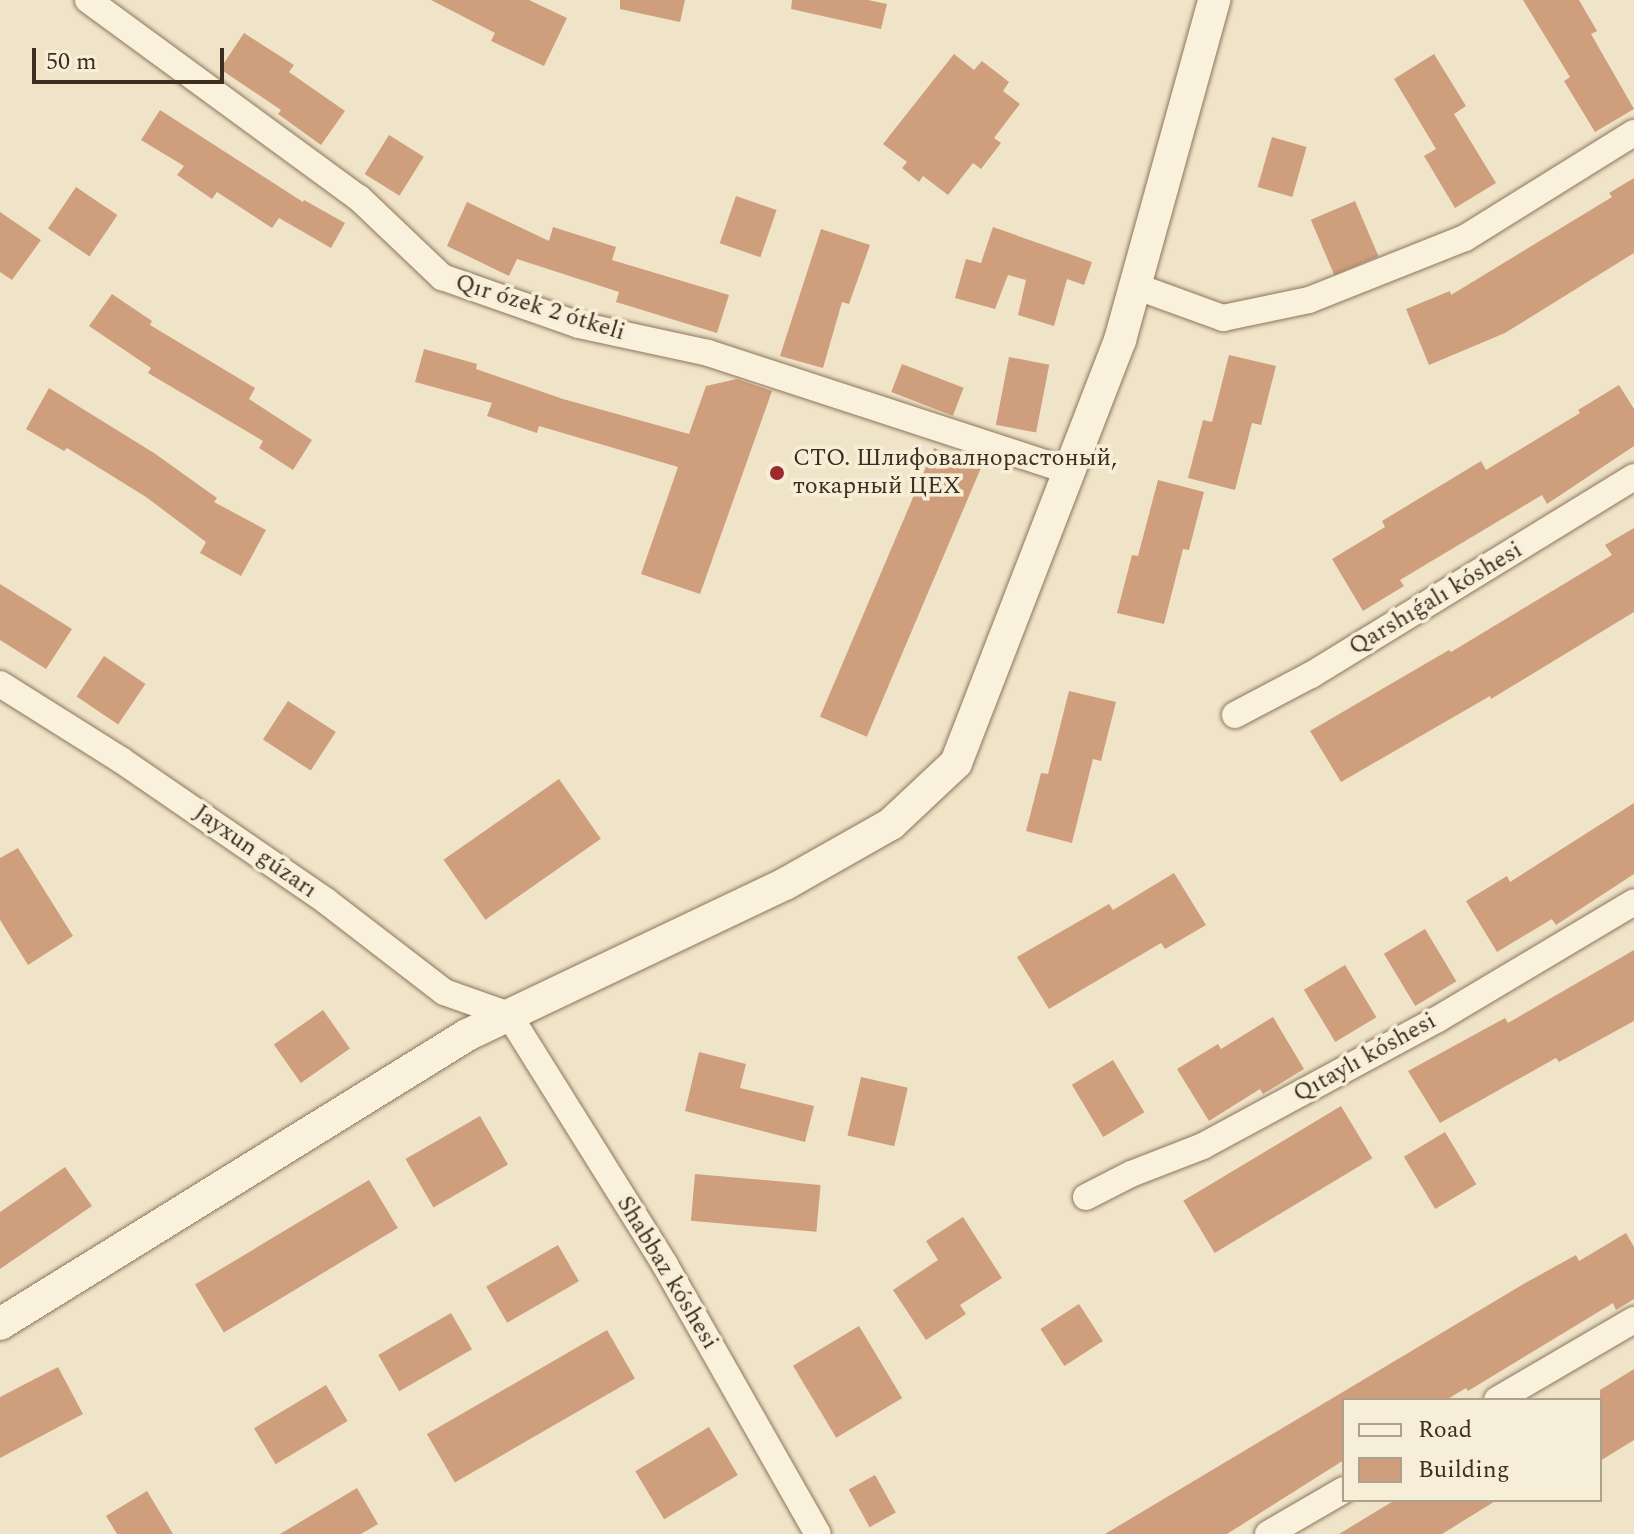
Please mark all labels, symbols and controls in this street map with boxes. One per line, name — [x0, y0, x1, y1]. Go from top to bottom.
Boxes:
scale bar — [36, 32, 228, 82]
text: 50 m — [46, 44, 97, 80]
street label: Qır ózek 2 ótkeli — [452, 268, 628, 348]
place label: СТО. Шлифовалнорастоный, токарный ЦЕХ — [793, 445, 1117, 501]
marker: СТО. Шлифовалнорастоный, токарный ЦЕХ — [768, 464, 786, 482]
street label: Qarshıǵalı kóshesi — [1344, 536, 1528, 662]
street label: Jayxun gúzarı — [188, 799, 322, 905]
street label: Qıtaylı kóshesi — [1289, 1007, 1441, 1109]
street label: Shabbaz kóshesi — [610, 1191, 724, 1355]
legend — [1342, 1398, 1602, 1502]
text: Road — [1418, 1412, 1472, 1448]
text: Building — [1418, 1452, 1510, 1488]

